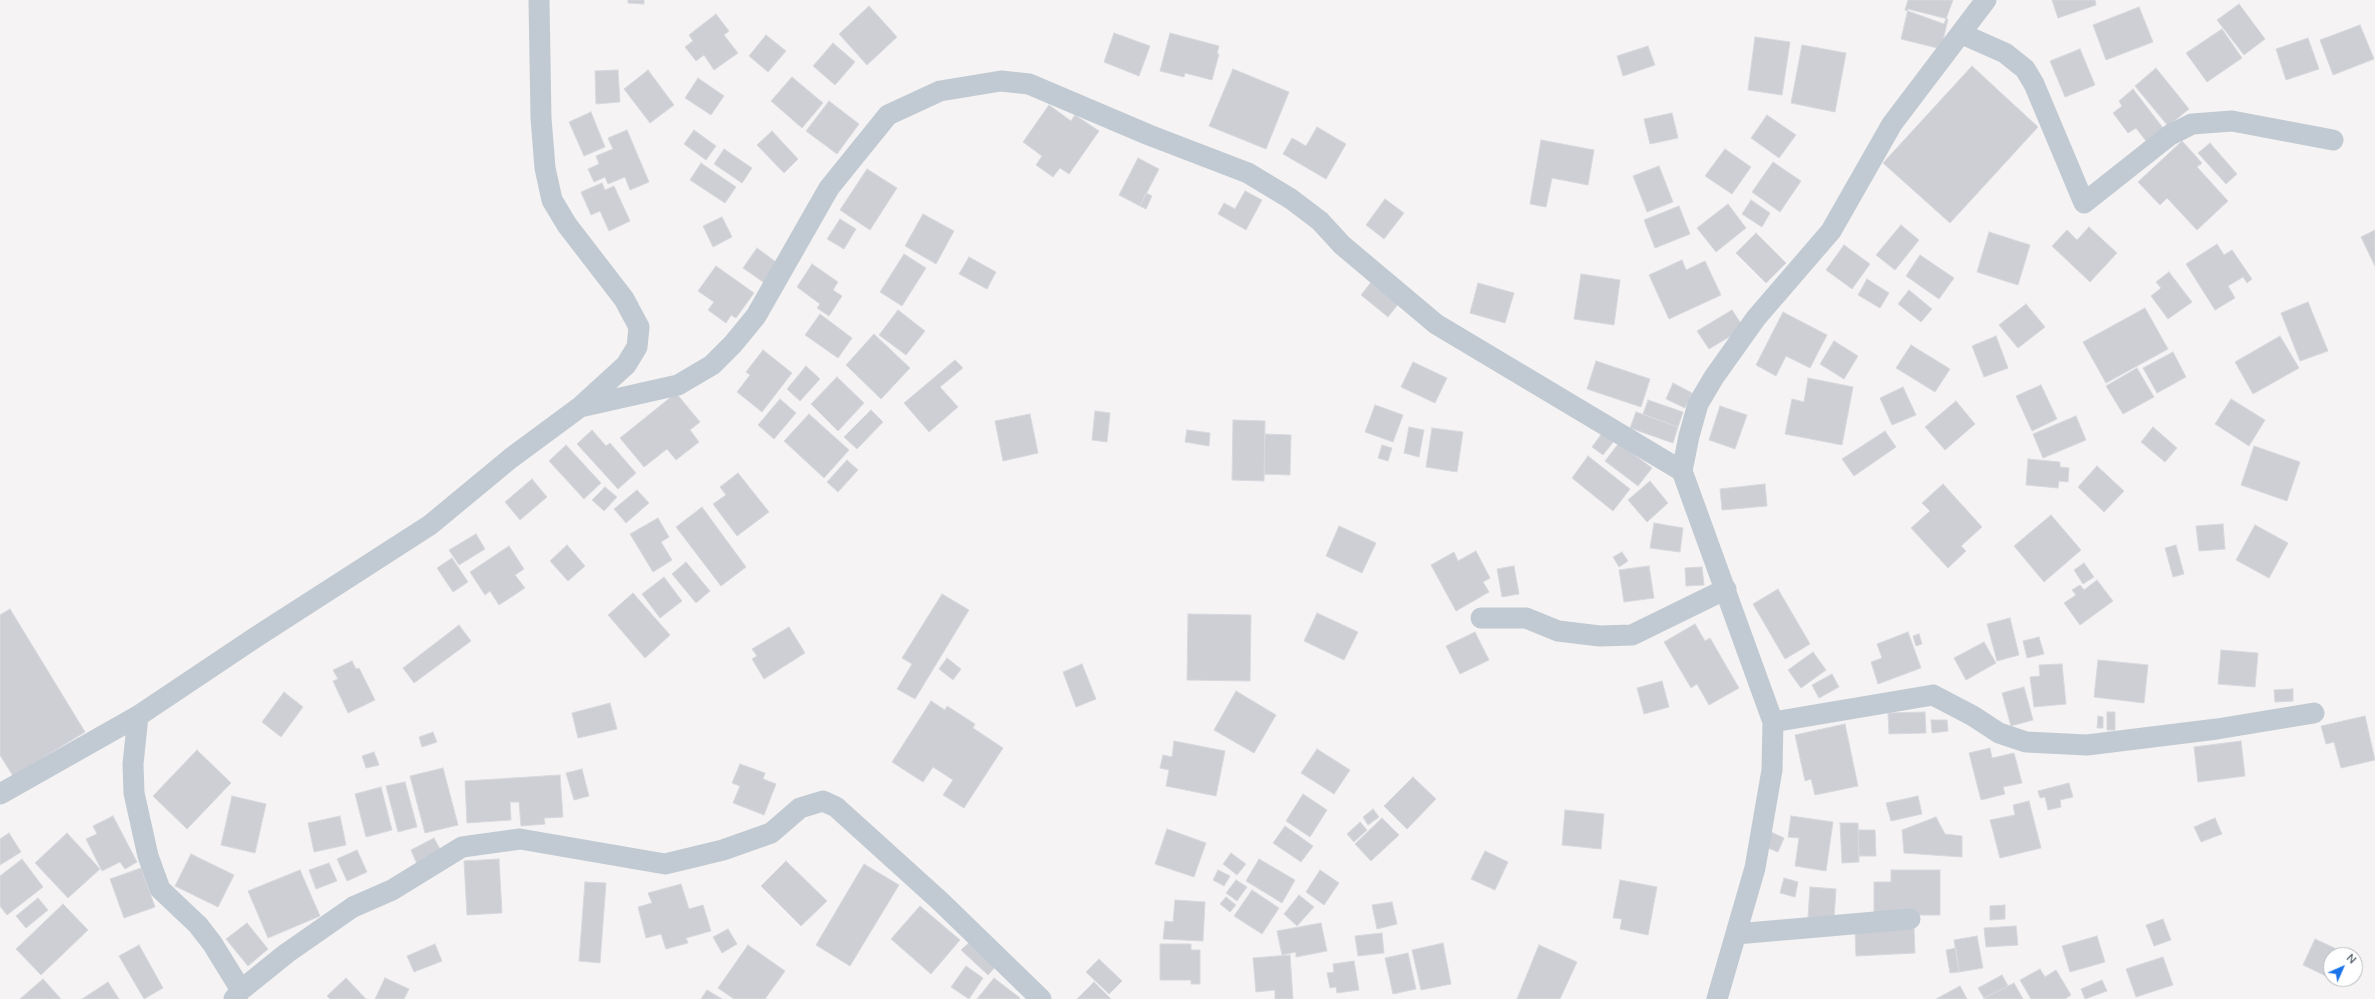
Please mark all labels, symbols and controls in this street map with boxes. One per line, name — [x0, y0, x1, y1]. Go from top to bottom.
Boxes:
north arrow — [2323, 947, 2363, 987]
text: N — [2343, 951, 2359, 967]

